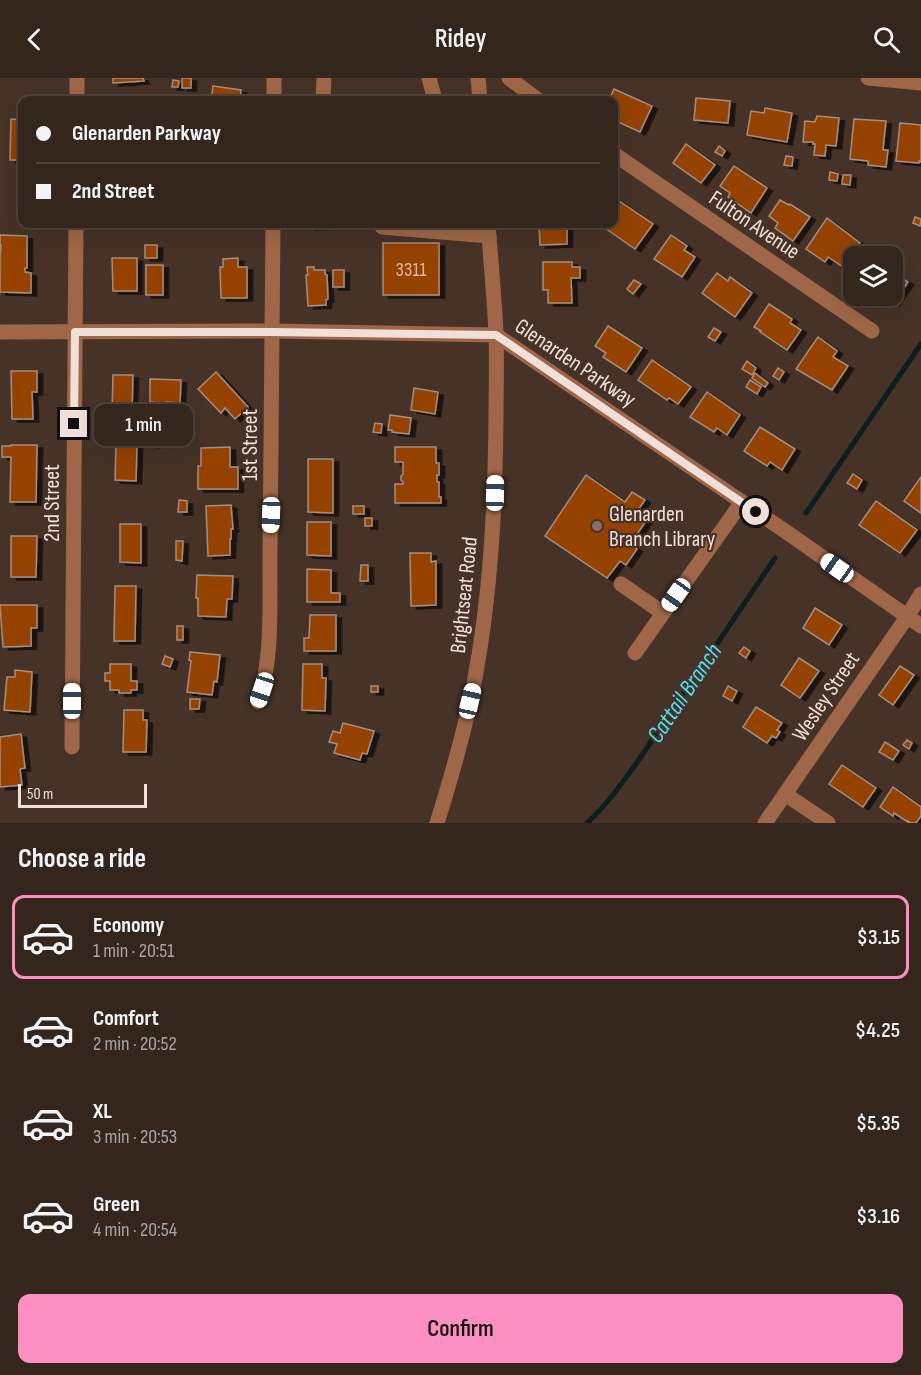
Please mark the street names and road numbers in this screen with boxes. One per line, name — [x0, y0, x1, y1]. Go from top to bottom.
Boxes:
street label: Fulton Avenue — [704, 185, 805, 266]
street label: Glenarden Parkway — [510, 313, 641, 414]
street label: 1st Street — [237, 409, 264, 481]
street label: 2nd Street — [39, 464, 66, 542]
street label: Brightseat Road — [445, 535, 484, 655]
street label: Wesley Street — [787, 647, 866, 747]

